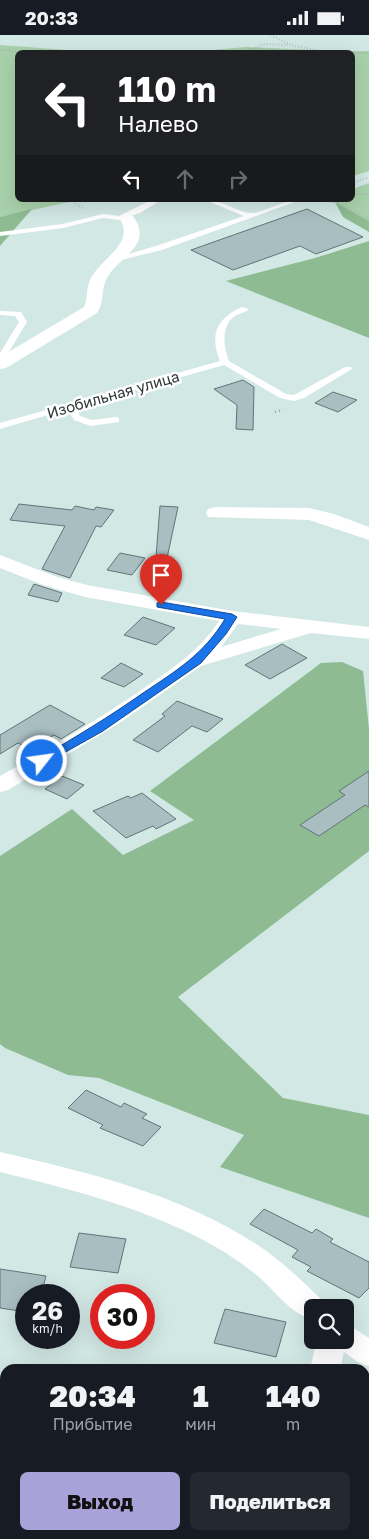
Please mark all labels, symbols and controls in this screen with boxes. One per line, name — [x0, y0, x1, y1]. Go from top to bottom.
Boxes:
text: 20:33 — [25, 6, 78, 29]
text: 110 m — [118, 68, 216, 110]
icon: left — [35, 70, 100, 135]
text: Налево — [118, 110, 198, 137]
icon: left — [118, 165, 146, 193]
icon: ahead — [171, 165, 199, 193]
icon: right — [224, 165, 252, 193]
street label: Изобильная улица — [45, 366, 181, 422]
pin — [140, 554, 182, 605]
icon: arrive — [147, 561, 175, 589]
position arrow — [15, 734, 67, 786]
speed limit sign: 30 — [90, 1284, 155, 1349]
text: 26 — [32, 1295, 63, 1326]
map controls — [304, 1299, 354, 1349]
button: search — [304, 1299, 354, 1349]
text: km/h — [32, 1321, 63, 1336]
text: 20:34 — [50, 1378, 136, 1414]
text: 1 — [193, 1378, 209, 1414]
text: 140 — [266, 1378, 321, 1414]
text: Прибытие — [53, 1414, 132, 1434]
text: мин — [185, 1414, 216, 1434]
text: m — [286, 1414, 300, 1434]
button: Выход — [20, 1472, 180, 1530]
button: Поделиться — [190, 1472, 350, 1530]

